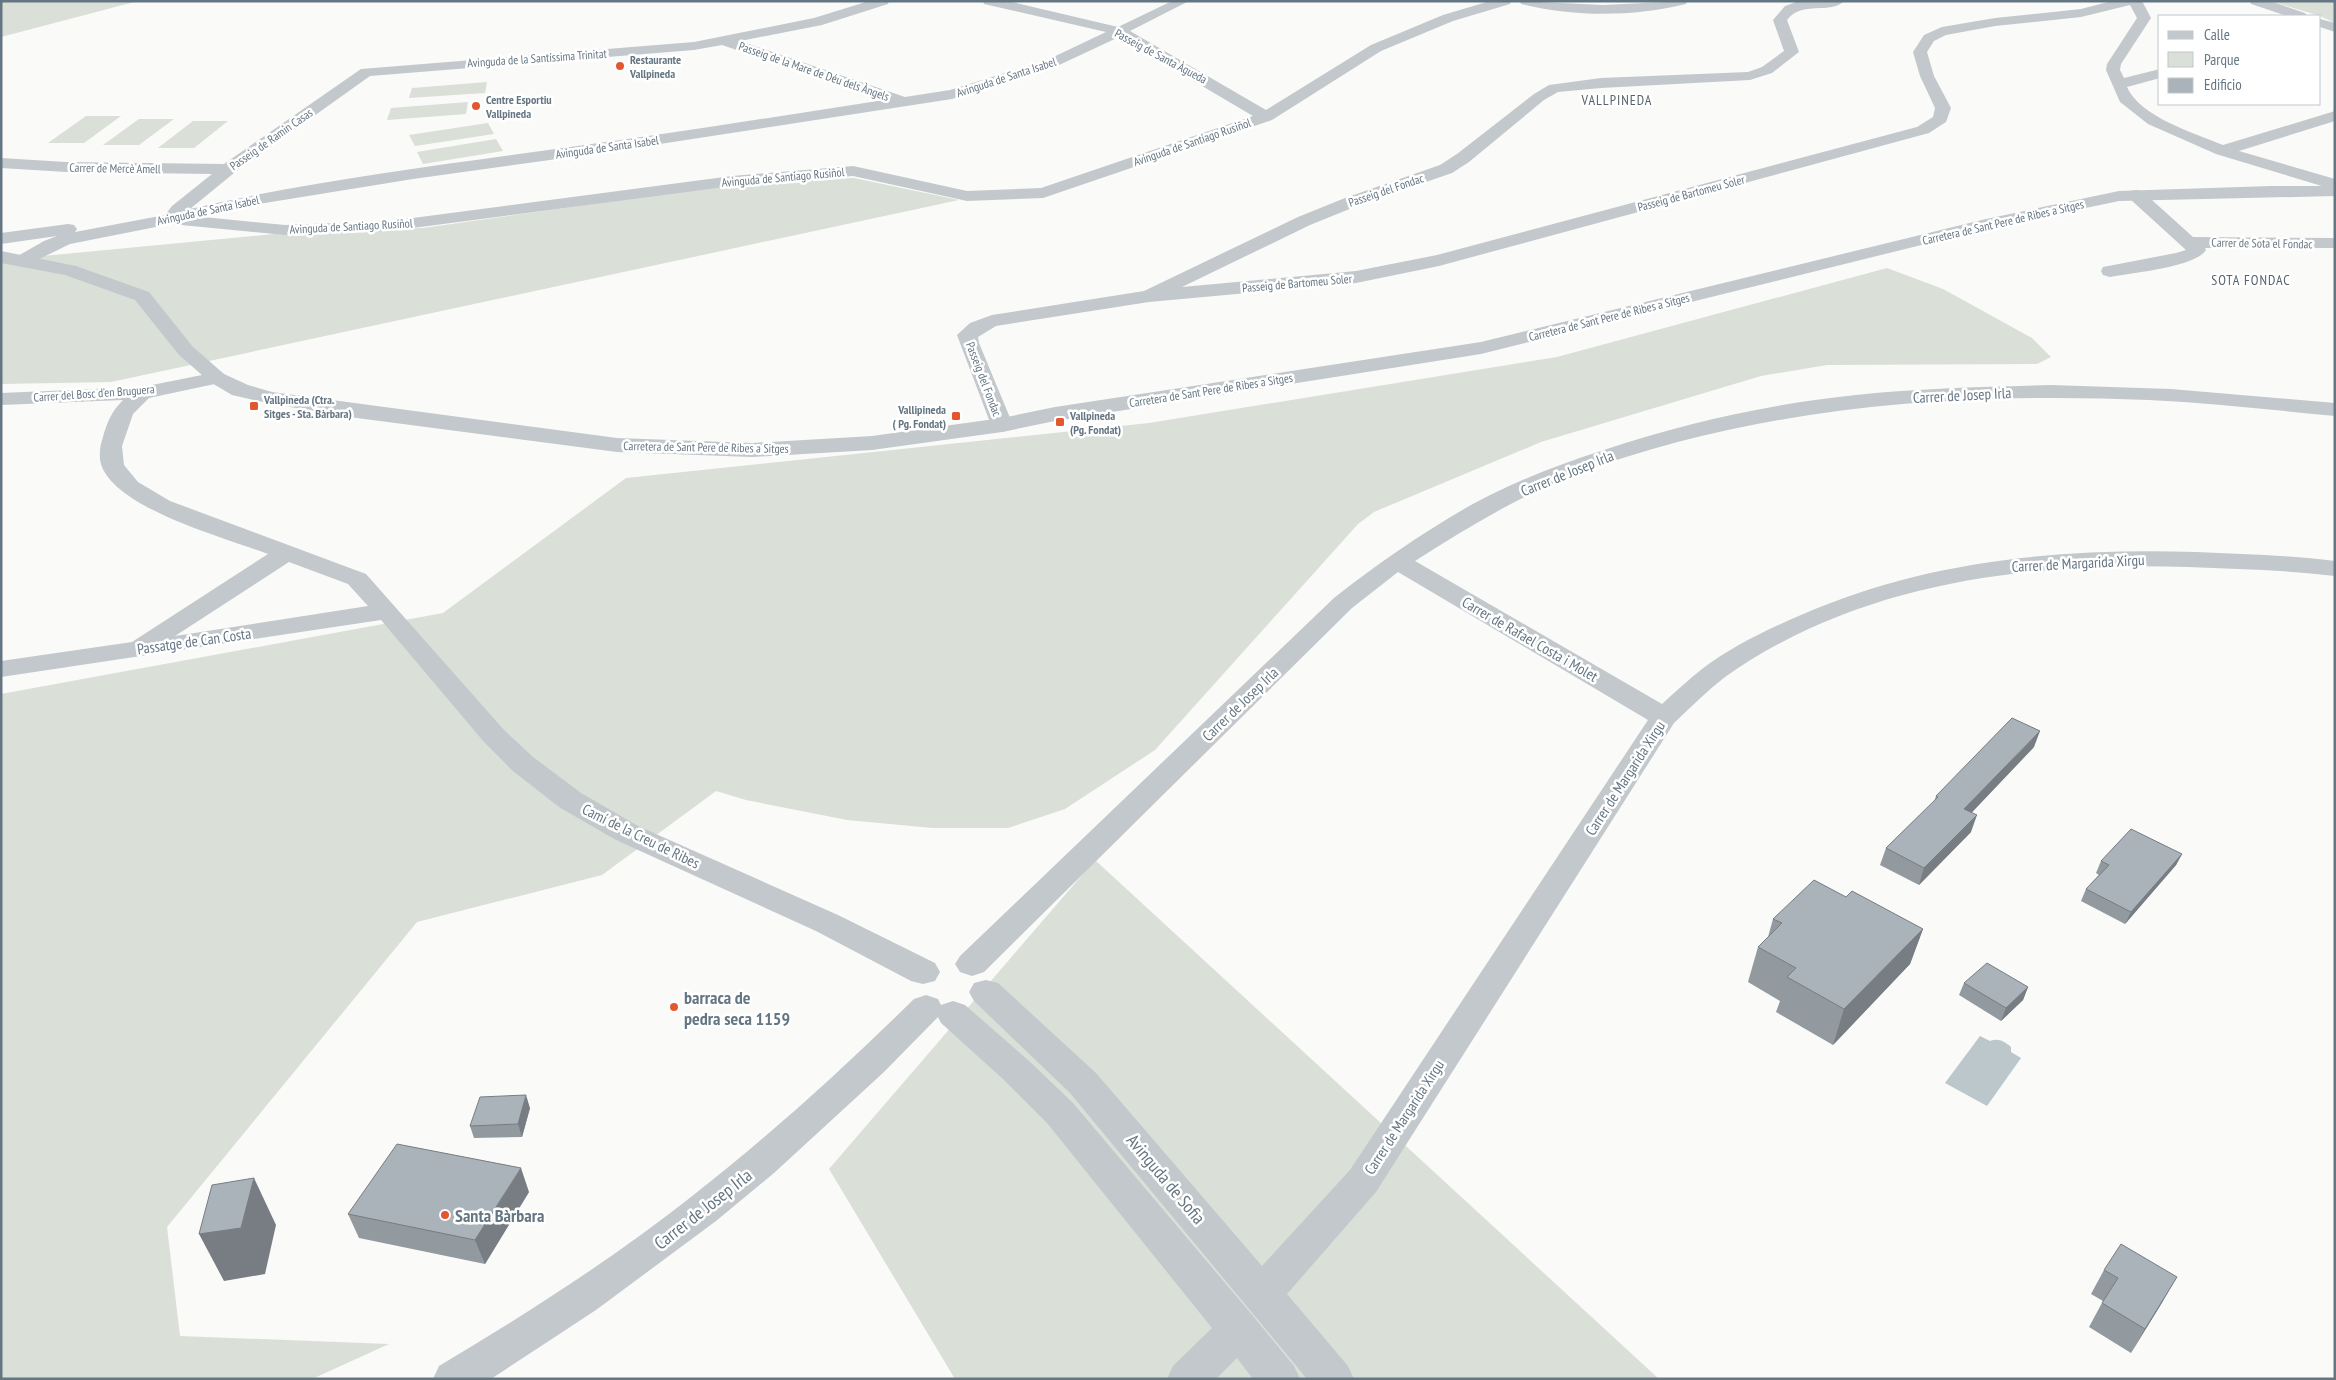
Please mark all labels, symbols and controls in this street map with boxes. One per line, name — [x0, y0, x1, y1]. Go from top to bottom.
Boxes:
legend — [2158, 15, 2321, 105]
street label: Passeig de Santa Àgueda — [1112, 25, 1210, 87]
text: Calle — [2204, 25, 2230, 44]
street label: Passeig de la Mare de Déu dels Àngels — [737, 38, 891, 104]
street label: Avinguda de la Santíssima Trinitat — [467, 46, 608, 70]
text: Parque — [2204, 50, 2240, 69]
place label: Restaurante Vallpineda — [629, 52, 681, 81]
street label: Avinguda de Santa Isabel — [954, 54, 1058, 100]
marker: Restaurante Vallpineda — [614, 60, 626, 72]
text: Edificio — [2204, 75, 2242, 94]
district label: VALLPINEDA — [1581, 91, 1652, 109]
place label: Centre Esportiu Vallpineda — [485, 92, 552, 121]
marker: Centre Esportiu Vallpineda — [470, 100, 482, 112]
street label: Passeig de Ramin Casas — [227, 105, 315, 173]
street label: Avinguda de Santiago Rusiñol — [1131, 115, 1253, 169]
street label: Avinguda de Santa Isabel — [555, 132, 660, 162]
street label: Carrer de Mercè Amell — [69, 160, 161, 176]
street label: Avinguda de Santiago Rusiñol — [721, 164, 845, 190]
street label: Passeig del Fondac — [1346, 170, 1426, 210]
street label: Passeig de Bartomeu Soler — [1636, 171, 1747, 215]
street label: Avinguda de Santa Isabel — [156, 192, 261, 228]
street label: Carretera de Sant Pere de Ribes a Sitges — [1921, 196, 2085, 248]
street label: Avinguda de Santiago Rusiñol — [289, 215, 413, 237]
street label: Carrer de Sota el Fondac — [2211, 235, 2313, 251]
street label: Passeig de Bartomeu Soler — [1241, 271, 1353, 295]
district label: SOTA FONDAC — [2211, 271, 2291, 289]
street label: Carretera de Sant Pere de Ribes a Sitges — [1527, 290, 1691, 344]
street label: Passeig del Fondac — [963, 340, 1005, 419]
street label: Carretera de Sant Pere de Ribes a Sitges — [1128, 370, 1294, 410]
street label: Carrer del Bosc d'en Bruguera — [33, 381, 155, 405]
street label: Carrer de Josep Irla — [1912, 383, 2012, 407]
place label: Vallpineda (Ctra. Sitges - Sta. Bàrbara) — [263, 392, 352, 421]
marker: Vallpineda (Ctra. Sitges - Sta. Bàrbara) — [248, 400, 260, 412]
place label: Vallipineda ( Pg. Fondat) — [892, 402, 946, 431]
place label: Vallpineda (Pg. Fondat) — [1069, 408, 1121, 437]
marker: Vallipineda ( Pg. Fondat) — [950, 410, 962, 422]
marker: Vallpineda (Pg. Fondat) — [1054, 416, 1066, 428]
street label: Carretera de Sant Pere de Ribes a Sitges — [623, 438, 789, 456]
street label: Carrer de Josep Irla — [1518, 446, 1616, 500]
street label: Carrer de Margarida Xirgu — [2011, 550, 2145, 576]
street label: Carrer de Rafael Costa i Molet — [1459, 592, 1601, 686]
street label: Passatge de Can Costa — [136, 624, 252, 658]
street label: Carrer de Josep Irla — [1198, 663, 1282, 745]
street label: Carrer de Margarida Xirgu — [1581, 717, 1669, 839]
street label: Camí de la Creu de Ribes — [579, 799, 703, 873]
place label: barraca de pedra seca 1159 — [684, 986, 790, 1030]
marker: barraca de pedra seca 1159 — [668, 1001, 680, 1013]
street label: Carrer de Margarida Xirgu — [1360, 1056, 1448, 1178]
street label: Avinguda de Sofia — [1122, 1129, 1210, 1229]
street label: Carrer de Josep Irla — [649, 1164, 757, 1254]
place label: Santa Bàrbara — [455, 1204, 544, 1227]
marker: Santa Bàrbara — [439, 1209, 451, 1221]

